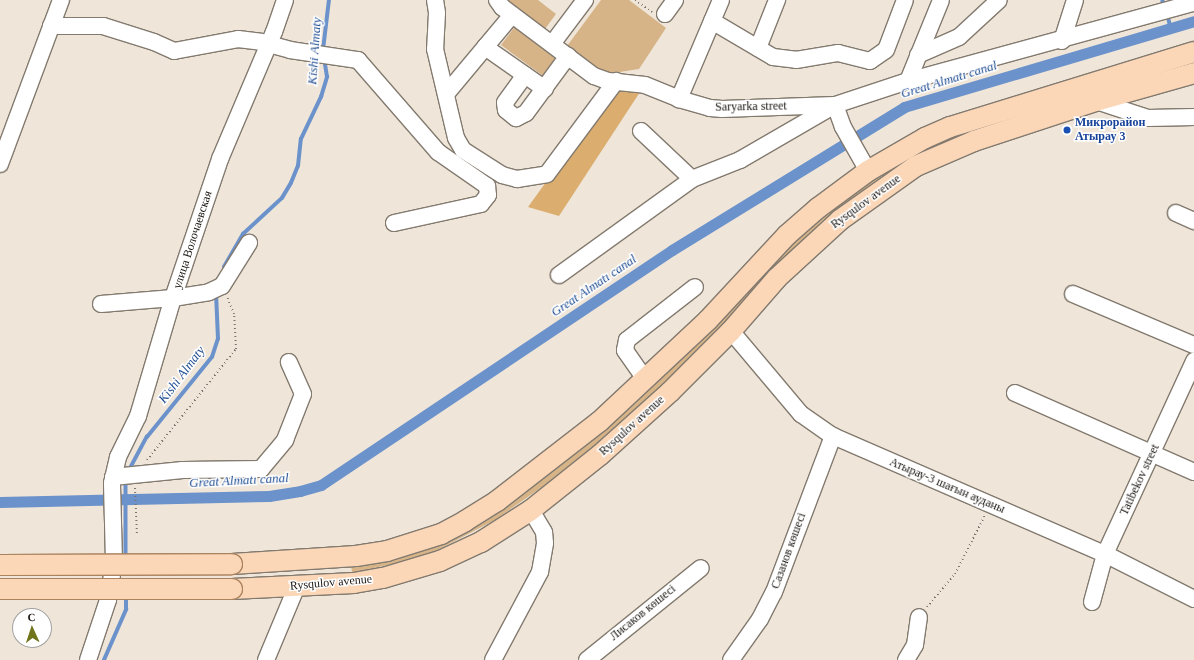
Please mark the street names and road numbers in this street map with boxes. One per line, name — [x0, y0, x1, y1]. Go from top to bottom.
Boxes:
street label: Saryarka street — [715, 99, 787, 115]
street label: Rysqulov avenue — [828, 172, 904, 232]
street label: улица Волочаевская — [170, 189, 216, 291]
street label: Rysqulov avenue — [597, 393, 667, 459]
street label: Tatibekov street — [1117, 442, 1163, 518]
street label: Атырау-3 шағын ауданы — [887, 455, 1007, 517]
street label: Сазанов көшесі — [769, 511, 809, 591]
street label: Rysqulov avenue — [289, 572, 373, 594]
street label: Лисаков көшесі — [607, 582, 679, 644]

